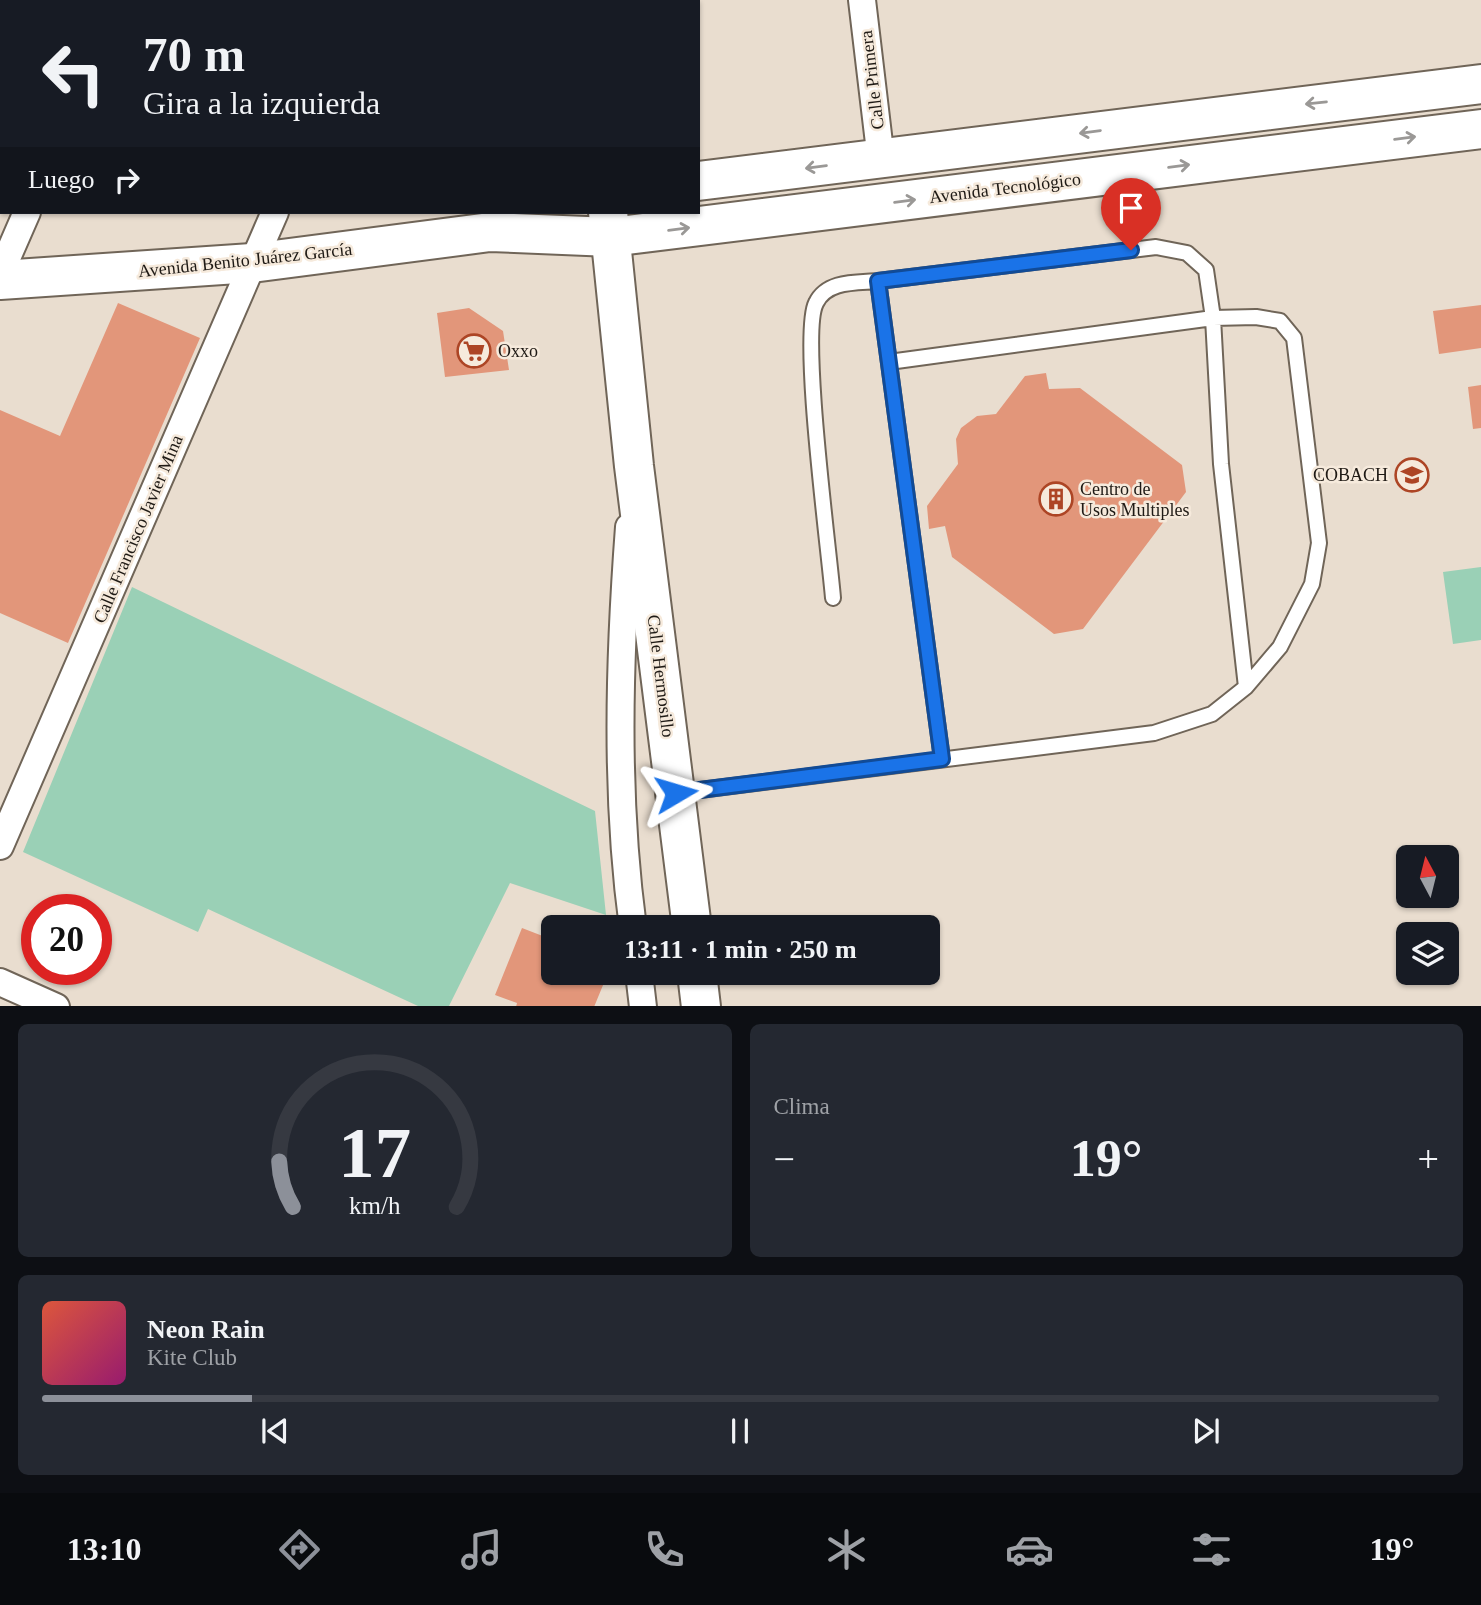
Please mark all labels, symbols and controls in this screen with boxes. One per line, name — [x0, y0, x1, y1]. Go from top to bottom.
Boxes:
text: 70 m — [143, 27, 245, 82]
icon: left — [28, 28, 119, 119]
street label: Calle Primera — [856, 29, 888, 131]
text: Gira a la izquierda — [143, 85, 380, 121]
one-way arrow — [1305, 97, 1328, 110]
one-way arrow — [1079, 126, 1102, 139]
one-way arrow — [1393, 132, 1416, 145]
one-way arrow — [1167, 160, 1190, 173]
icon: right — [108, 161, 146, 199]
one-way arrow — [805, 161, 828, 174]
text: Luego — [28, 165, 94, 194]
street label: Avenida Tecnológico — [928, 169, 1082, 207]
pin — [1101, 178, 1161, 250]
icon: arrive — [1112, 189, 1150, 227]
one-way arrow — [893, 194, 916, 207]
one-way arrow — [667, 222, 690, 235]
street label: Avenida Benito Juárez García — [137, 239, 353, 281]
supermarket icon: Oxxo — [455, 332, 493, 370]
place label: Oxxo — [498, 341, 538, 361]
street label: Calle Francisco Javier Mina — [89, 432, 187, 626]
school or university icon: COBACH — [1393, 456, 1431, 494]
place label: COBACH — [1313, 465, 1388, 485]
place label: Centro de Usos Multiples — [1080, 479, 1190, 520]
building icon: Centro de Usos Multiples — [1037, 480, 1075, 518]
street label: Calle Hermosillo — [644, 613, 678, 739]
position arrow — [639, 756, 713, 830]
north arrow — [1396, 845, 1460, 908]
map controls — [1396, 845, 1459, 985]
speed limit sign: 20 — [21, 894, 112, 985]
button: layers — [1396, 922, 1459, 985]
text: 13:11 · 1 min · 250 m — [624, 935, 857, 964]
text: Clima — [774, 1094, 830, 1119]
text: 17 — [338, 1112, 411, 1193]
text: 19° — [1070, 1130, 1143, 1187]
text: − — [774, 1138, 795, 1180]
text: + — [1418, 1138, 1439, 1180]
text: km/h — [349, 1191, 401, 1218]
text: Neon Rain — [147, 1315, 265, 1344]
text: Kite Club — [147, 1345, 237, 1370]
icon: previous — [256, 1412, 294, 1450]
icon: pause — [721, 1412, 759, 1450]
icon: next — [1187, 1412, 1225, 1450]
icon: directions — [275, 1525, 324, 1574]
icon: music — [457, 1525, 506, 1574]
icon: phone — [640, 1525, 689, 1574]
icon: climate — [822, 1525, 871, 1574]
icon: car — [1005, 1525, 1054, 1574]
icon: filters — [1187, 1525, 1236, 1574]
text: 13:10 — [67, 1531, 141, 1567]
text: 19° — [1369, 1531, 1414, 1567]

